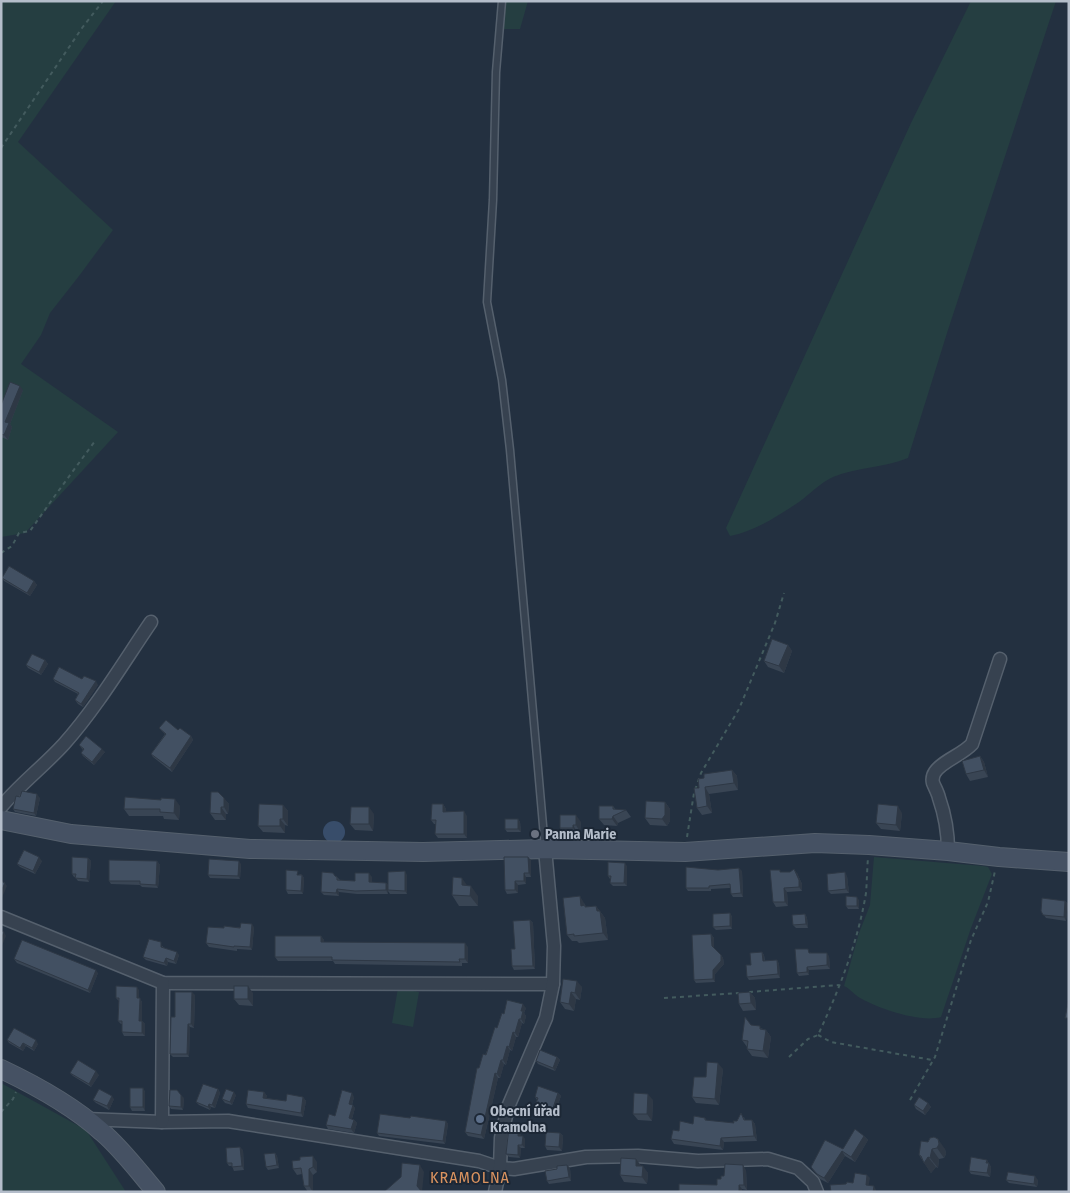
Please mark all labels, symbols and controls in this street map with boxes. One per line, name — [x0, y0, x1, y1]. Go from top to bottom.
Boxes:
place label: Panna Marie — [545, 826, 616, 843]
marker: Panna Marie — [529, 828, 541, 840]
place label: Obecní úřad Kramolna — [490, 1103, 560, 1136]
marker: Obecní úřad Kramolna — [474, 1113, 486, 1125]
district label: KRAMOLNA — [430, 1168, 510, 1187]

